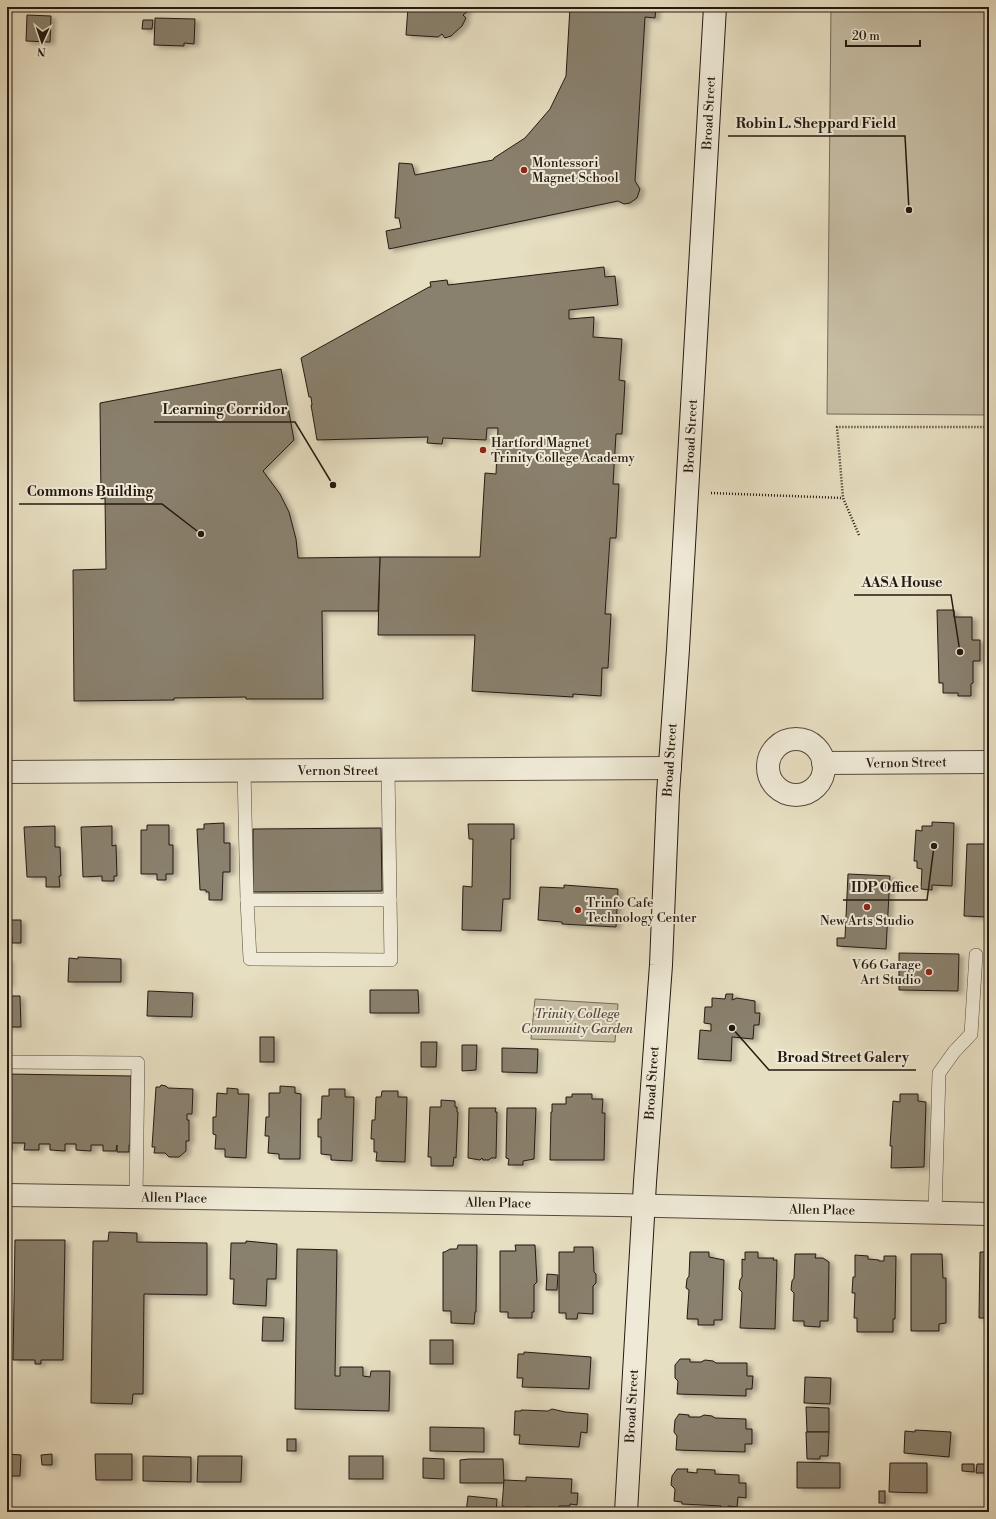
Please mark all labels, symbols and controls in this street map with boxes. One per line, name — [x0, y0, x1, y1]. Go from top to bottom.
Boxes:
north arrow — [22, 22, 62, 62]
scale bar — [846, 22, 920, 48]
text: 20 m — [852, 29, 880, 44]
text: N — [37, 44, 46, 58]
street label: Broad Street — [699, 75, 719, 151]
callout: Robin L. Sheppard Field — [728, 110, 905, 136]
text: Robin L. Sheppard Field — [736, 115, 896, 133]
place label: Montessori Magnet School — [532, 155, 619, 186]
marker: Montessori Magnet School — [519, 165, 529, 175]
callout: Learning Corridor — [154, 396, 295, 422]
street label: Broad Street — [681, 398, 701, 474]
text: Learning Corridor — [163, 401, 287, 419]
place label: Hartford Magnet Trinity College Academy — [491, 435, 635, 466]
marker: Hartford Magnet Trinity College Academy — [478, 445, 488, 455]
callout: Commons Building — [19, 478, 162, 504]
text: Commons Building — [27, 483, 154, 501]
callout: AASA House — [854, 569, 951, 595]
text: AASA House — [860, 574, 943, 592]
street label: Broad Street — [659, 722, 681, 798]
street label: Vernon Street — [864, 754, 947, 772]
street label: Vernon Street — [296, 763, 379, 779]
callout: IDP Office — [843, 874, 927, 900]
text: IDP Office — [851, 879, 919, 897]
place label: Trinfo Cafe Technology Center — [586, 895, 697, 926]
marker: New Arts Studio — [862, 902, 872, 912]
marker: Trinfo Cafe Technology Center — [573, 905, 583, 915]
place label: New Arts Studio — [820, 913, 914, 929]
place label: V66 Garage Art Studio — [851, 957, 921, 988]
marker: V66 Garage Art Studio — [924, 967, 934, 977]
park label: Trinity College Community Garden — [521, 1006, 634, 1037]
callout: Broad Street Galery — [769, 1044, 916, 1070]
street label: Broad Street — [641, 1045, 663, 1121]
text: Broad Street Galery — [777, 1049, 910, 1067]
street label: Allen Place — [140, 1189, 208, 1207]
street label: Allen Place — [464, 1194, 532, 1212]
street label: Allen Place — [788, 1201, 856, 1219]
street label: Broad Street — [622, 1368, 642, 1444]

